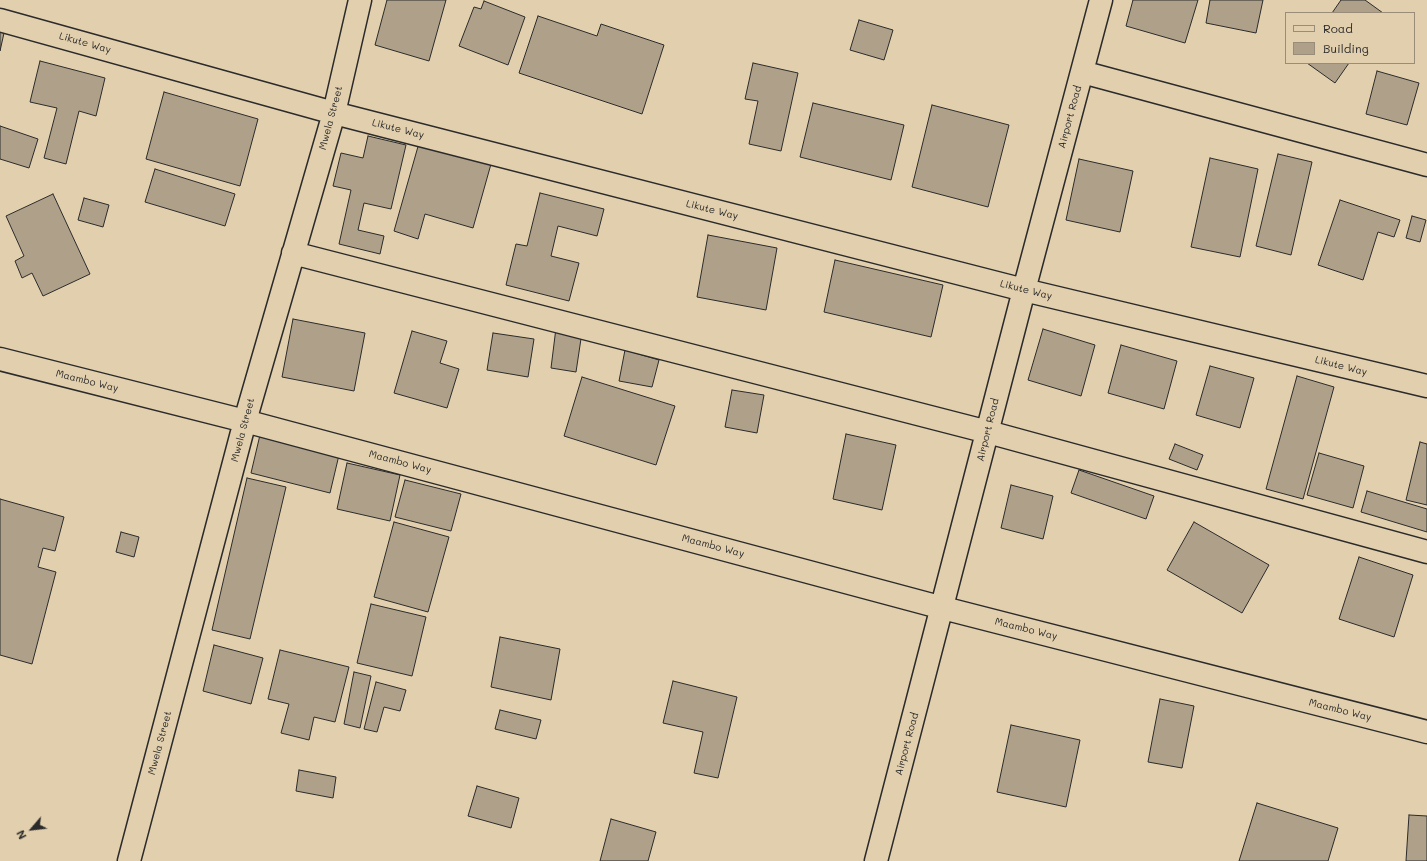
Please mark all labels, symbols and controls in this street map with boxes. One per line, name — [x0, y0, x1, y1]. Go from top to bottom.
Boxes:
legend — [1285, 12, 1415, 64]
text: Road — [1323, 20, 1353, 36]
street label: Likute Way — [58, 30, 112, 56]
text: Building — [1323, 40, 1369, 56]
street label: Airport Road — [1056, 84, 1084, 150]
street label: Mwela Street — [317, 85, 345, 151]
street label: Likute Way — [371, 117, 425, 141]
street label: Likute Way — [685, 198, 739, 222]
street label: Likute Way — [999, 278, 1053, 302]
street label: Likute Way — [1314, 354, 1368, 378]
street label: Maambo Way — [54, 367, 120, 395]
street label: Mwela Street — [229, 397, 257, 463]
street label: Airport Road — [974, 397, 1002, 463]
street label: Maambo Way — [367, 448, 433, 476]
street label: Maambo Way — [680, 532, 746, 560]
street label: Maambo Way — [993, 615, 1059, 643]
street label: Maambo Way — [1307, 696, 1373, 724]
street label: Mwela Street — [146, 710, 174, 776]
street label: Airport Road — [893, 711, 921, 777]
north arrow — [12, 809, 52, 849]
text: N — [12, 828, 30, 842]

